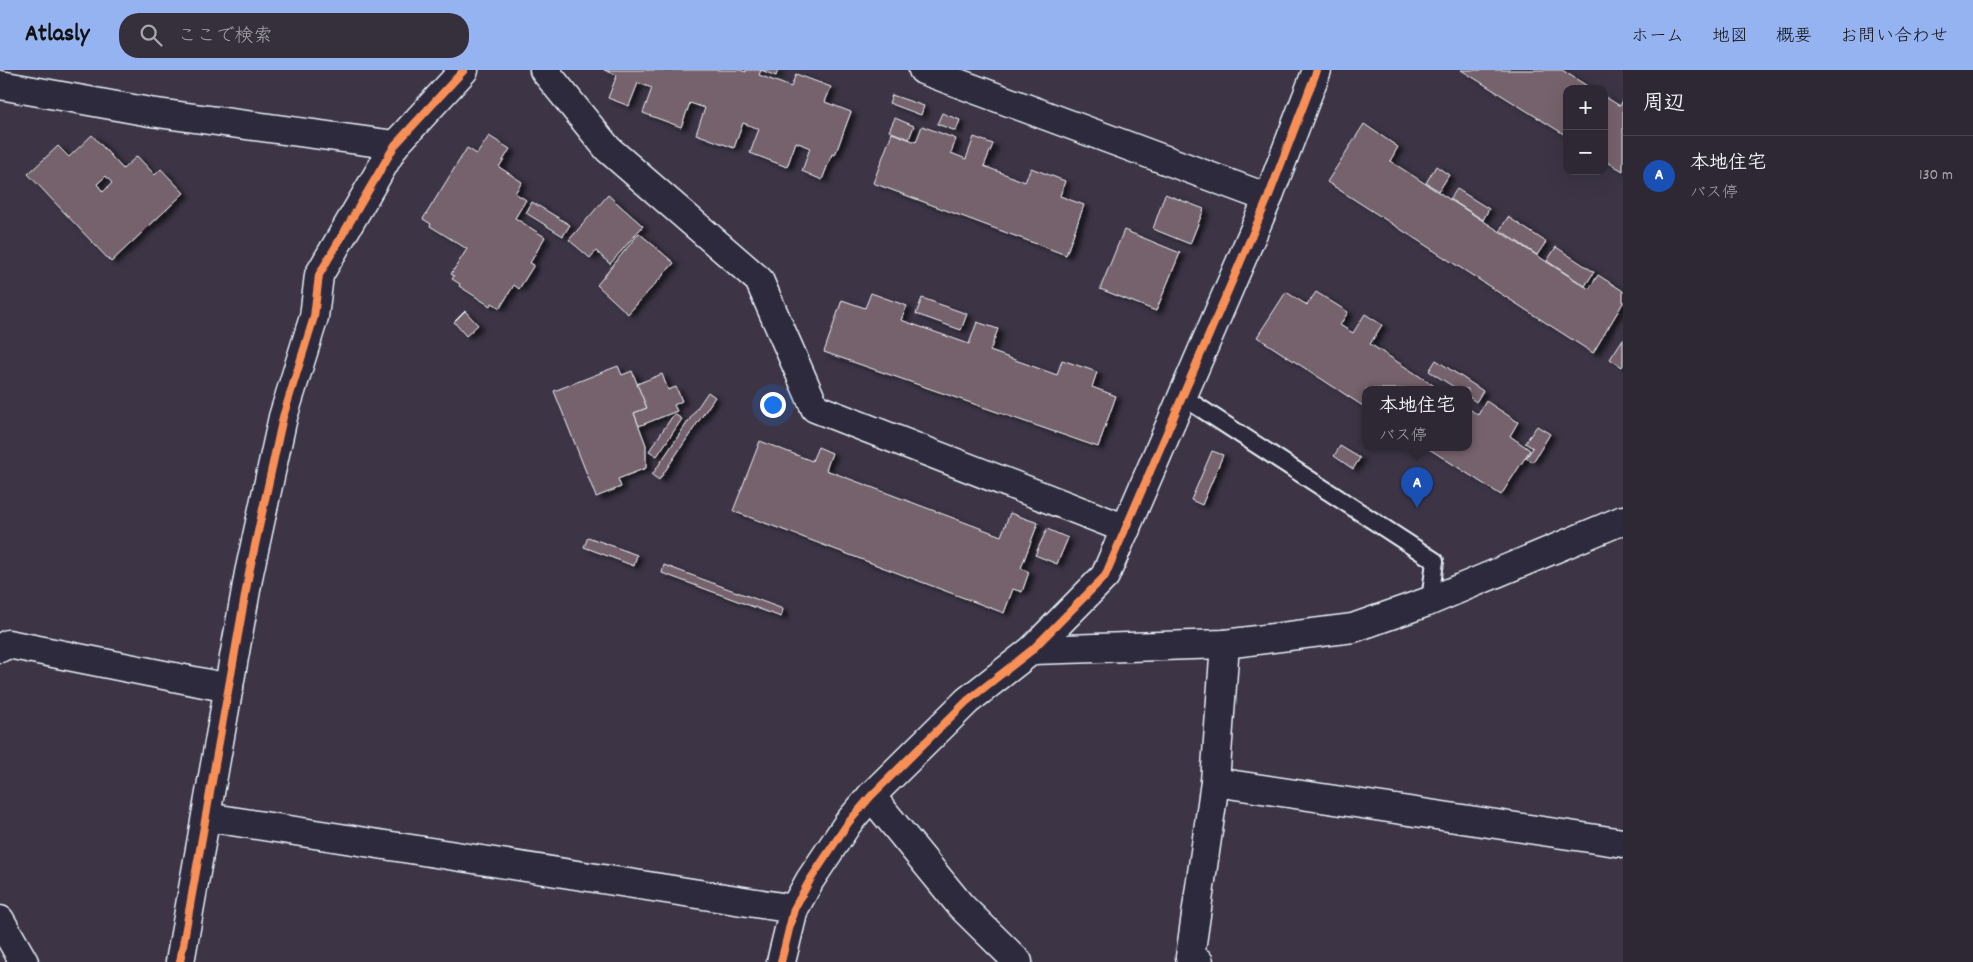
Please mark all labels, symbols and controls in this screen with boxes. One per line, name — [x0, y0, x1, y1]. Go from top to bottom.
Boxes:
search box — [119, 13, 469, 58]
text: Atlasly — [25, 18, 89, 52]
icon: search — [137, 21, 165, 49]
text: ここで検索 — [177, 24, 272, 51]
text: ホーム — [1631, 25, 1684, 50]
text: 地図 — [1712, 25, 1748, 50]
text: 概要 — [1776, 25, 1812, 50]
text: お問い合わせ — [1840, 25, 1948, 50]
map controls — [1563, 85, 1608, 175]
button: + — [1563, 85, 1608, 130]
text: 周辺 — [1643, 90, 1685, 120]
button: − — [1563, 130, 1608, 175]
text: 本地住宅 — [1690, 151, 1766, 178]
text: A — [1655, 164, 1663, 187]
text: 130 m — [1919, 164, 1953, 187]
text: バス停 — [1690, 182, 1738, 205]
popup — [1362, 386, 1472, 451]
your location — [760, 392, 786, 418]
text: 本地住宅 — [1379, 394, 1455, 421]
text: バス停 — [1379, 425, 1427, 448]
pin: A — [1401, 467, 1433, 508]

